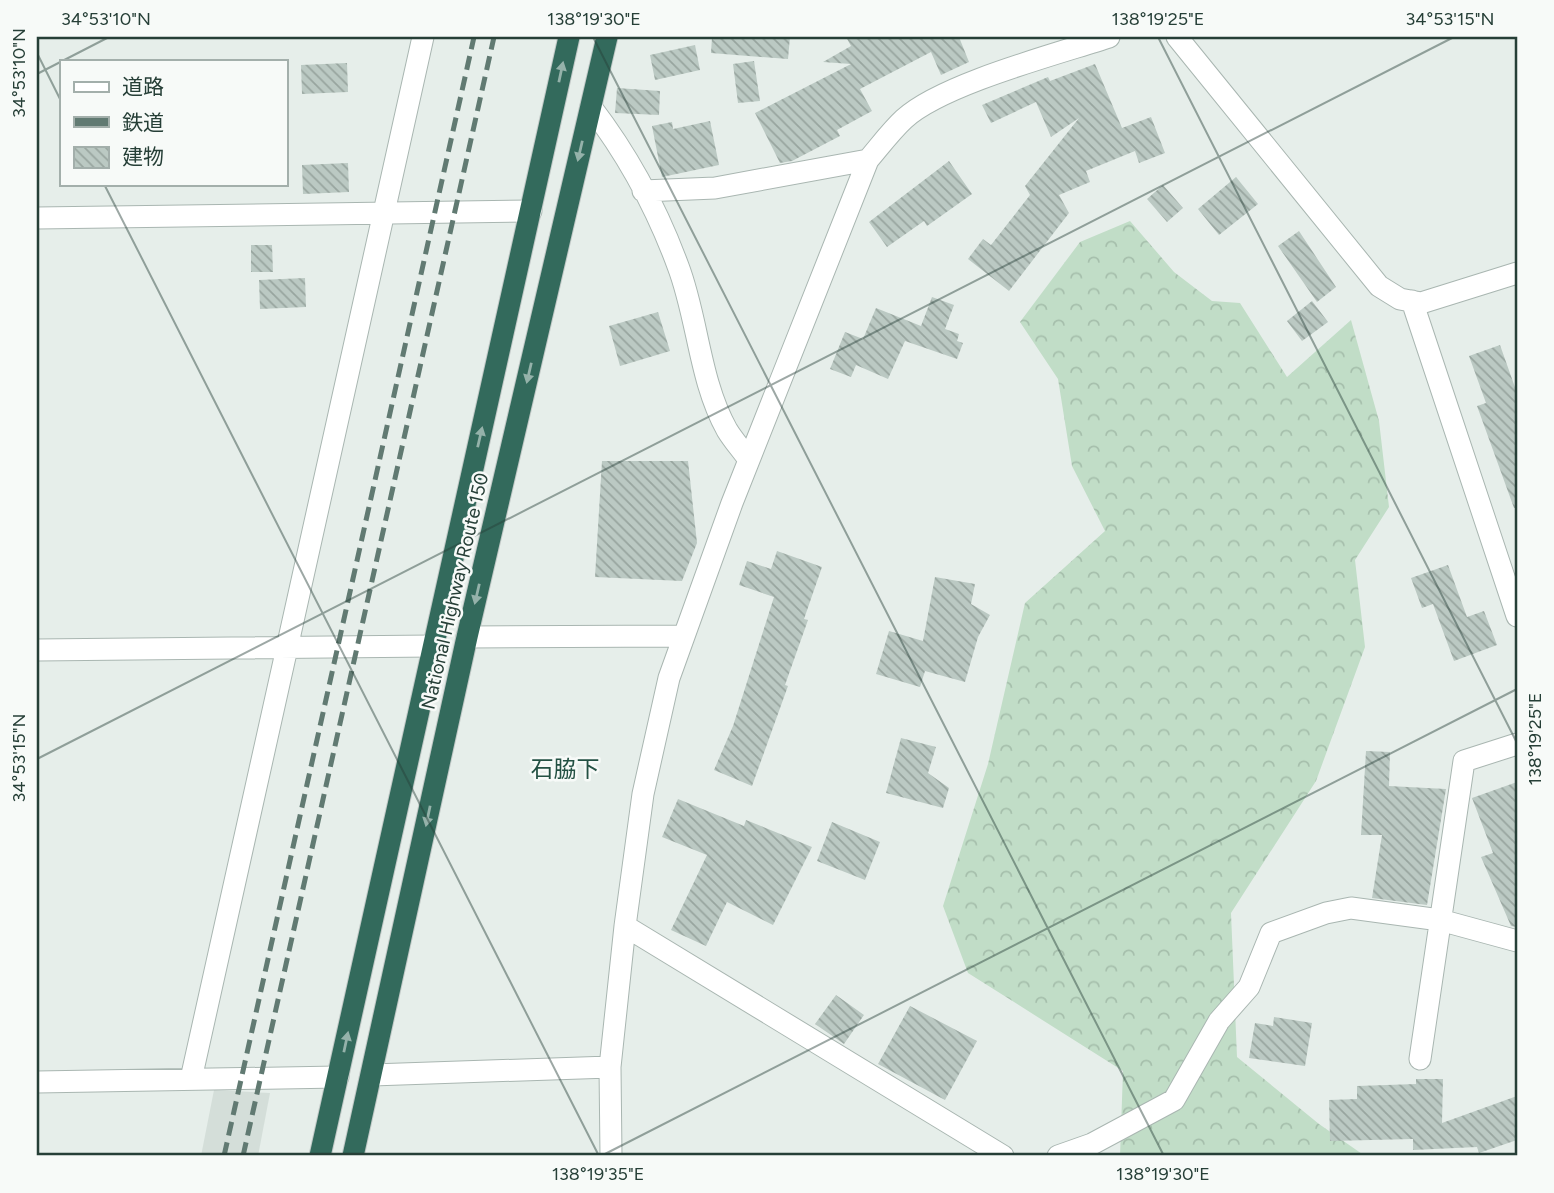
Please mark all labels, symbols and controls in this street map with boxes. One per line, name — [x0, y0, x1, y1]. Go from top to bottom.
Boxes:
text: 34°53'10"N — [61, 8, 151, 30]
text: 138°19'30"E — [547, 8, 641, 30]
text: 138°19'25"E — [1112, 8, 1204, 30]
text: 34°53'15"N — [1406, 8, 1494, 30]
text: 34°53'10"N — [8, 28, 30, 118]
legend — [60, 60, 287, 186]
one-way arrow — [556, 61, 567, 83]
text: 道路 — [122, 74, 164, 99]
text: 鉄道 — [122, 110, 164, 135]
one-way arrow — [574, 140, 585, 162]
text: 建物 — [122, 144, 164, 169]
one-way arrow — [523, 362, 534, 384]
one-way arrow — [475, 426, 486, 448]
street label: National Highway Route 150 — [417, 470, 493, 712]
one-way arrow — [471, 583, 482, 605]
text: 138°19'25"E — [1524, 693, 1546, 785]
text: 34°53'15"N — [8, 714, 30, 802]
district label: 石脇下 — [531, 755, 600, 783]
one-way arrow — [422, 805, 433, 827]
one-way arrow — [340, 1031, 351, 1053]
text: 138°19'35"E — [552, 1163, 644, 1185]
text: 138°19'30"E — [1116, 1163, 1210, 1185]

